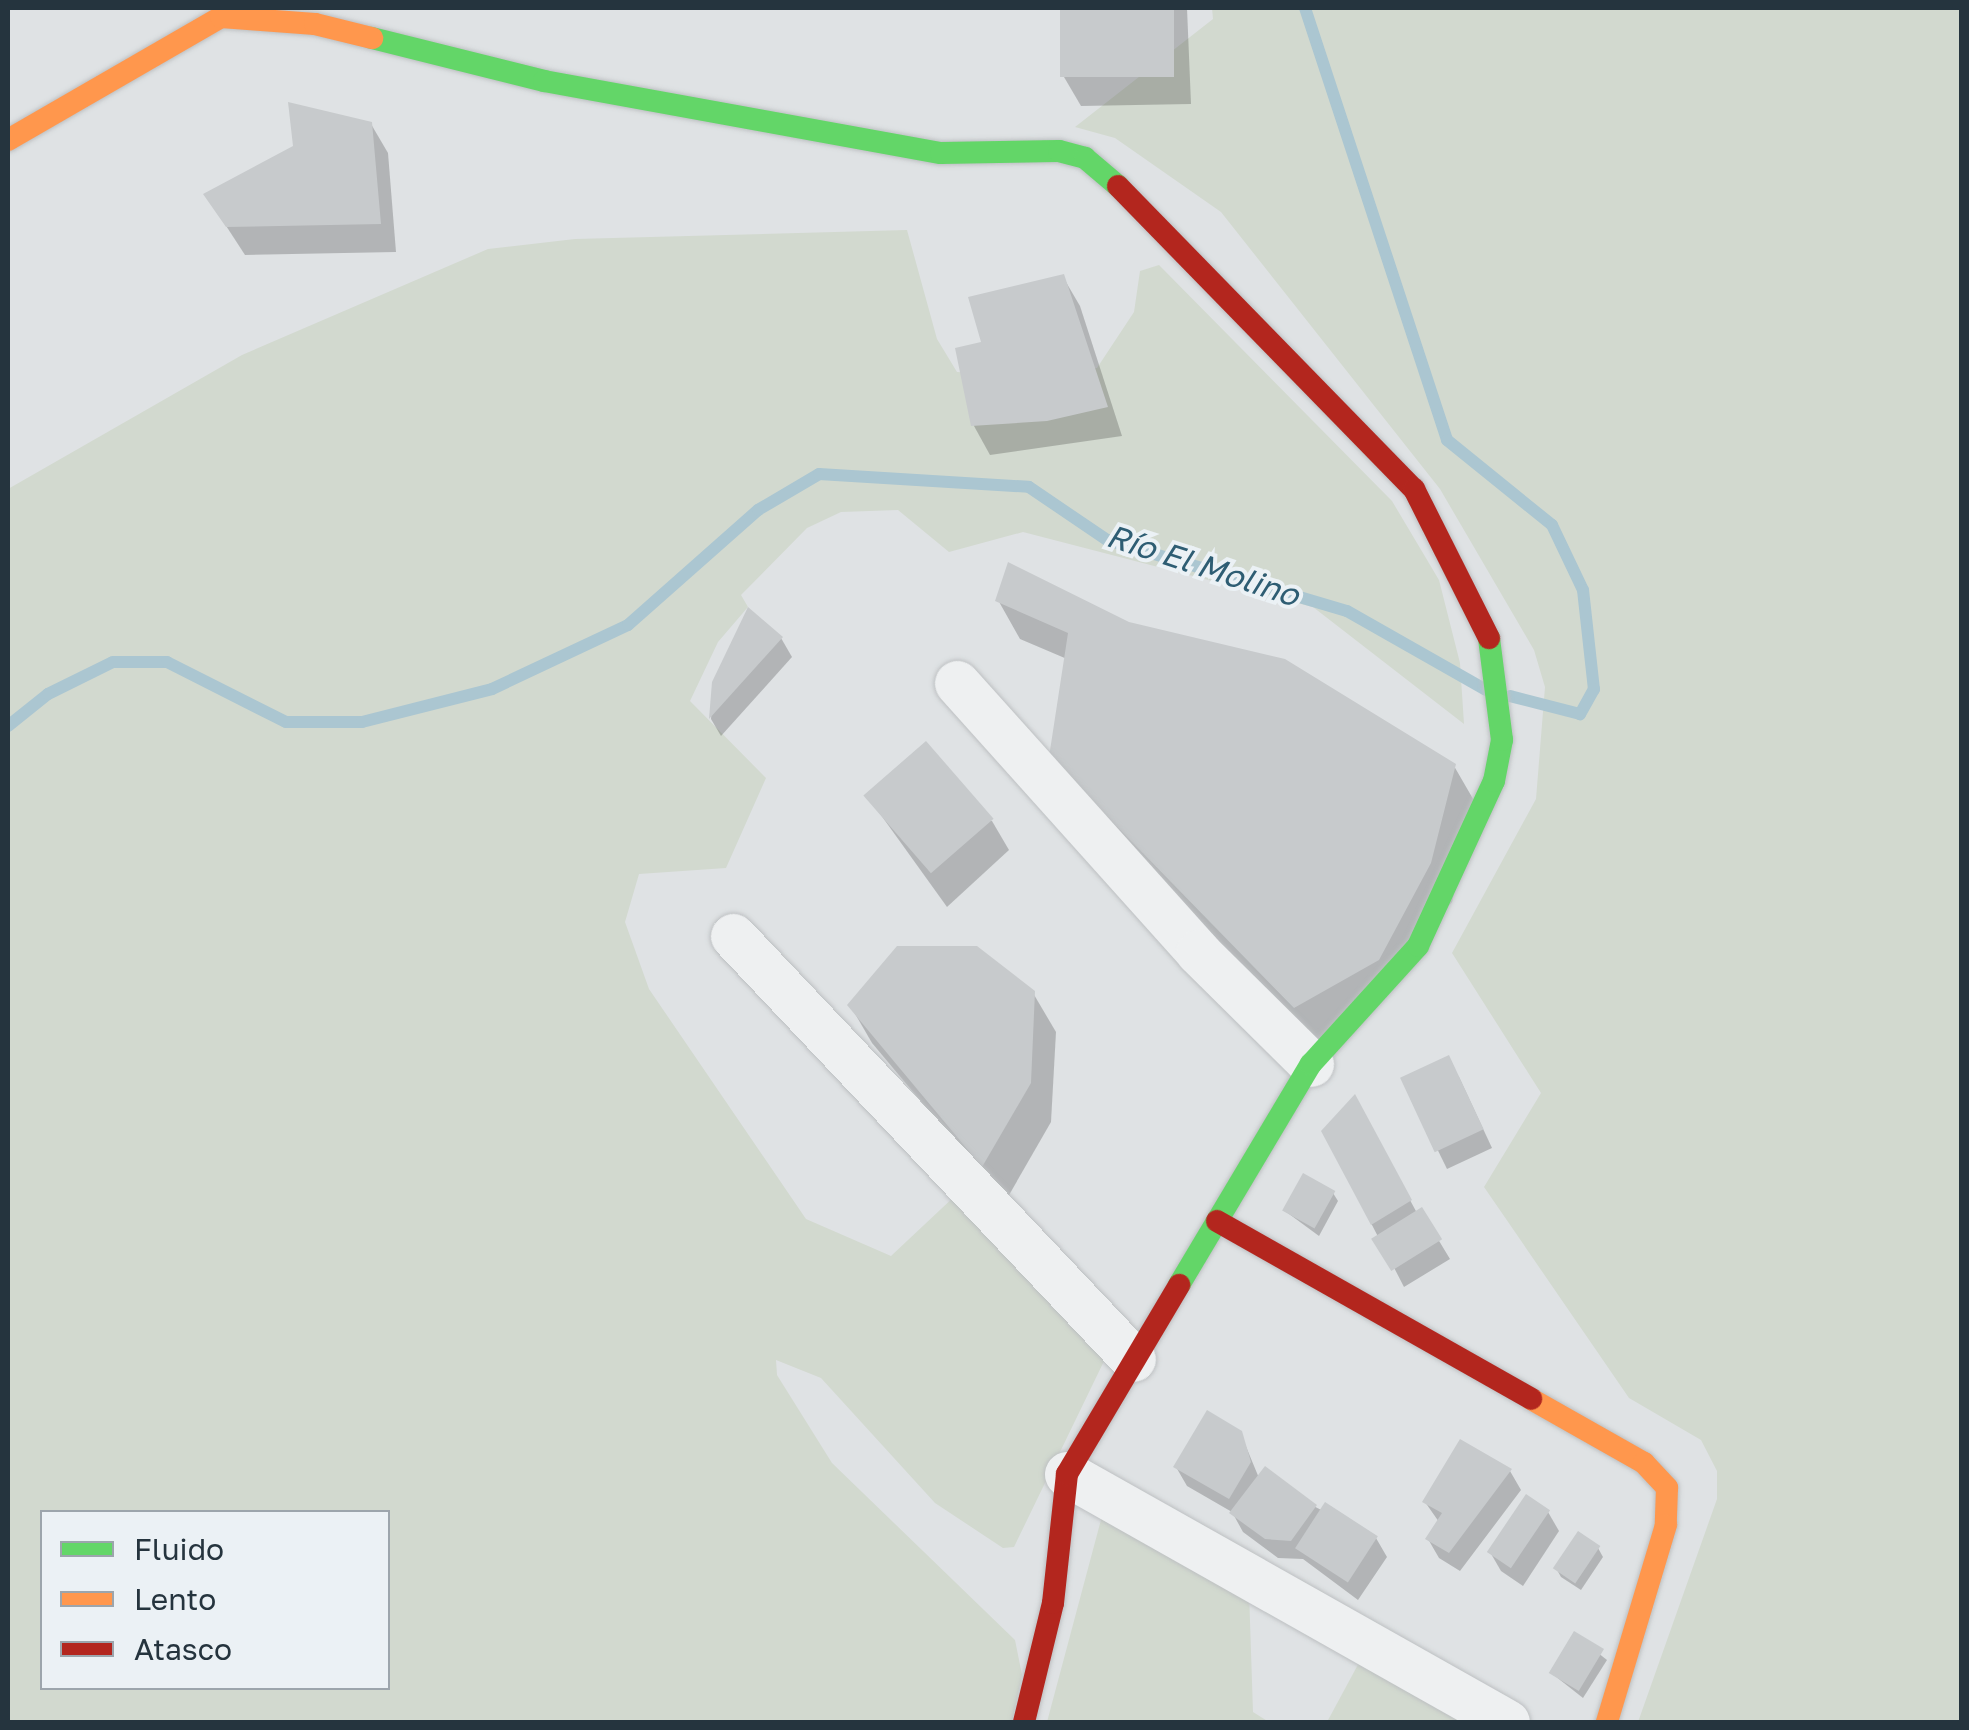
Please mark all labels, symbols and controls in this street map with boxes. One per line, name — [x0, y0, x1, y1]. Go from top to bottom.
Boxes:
water label: Río El Molino — [1102, 516, 1304, 614]
legend — [40, 1510, 390, 1690]
text: Fluido — [134, 1531, 224, 1567]
text: Lento — [134, 1581, 216, 1617]
text: Atasco — [134, 1631, 232, 1667]

